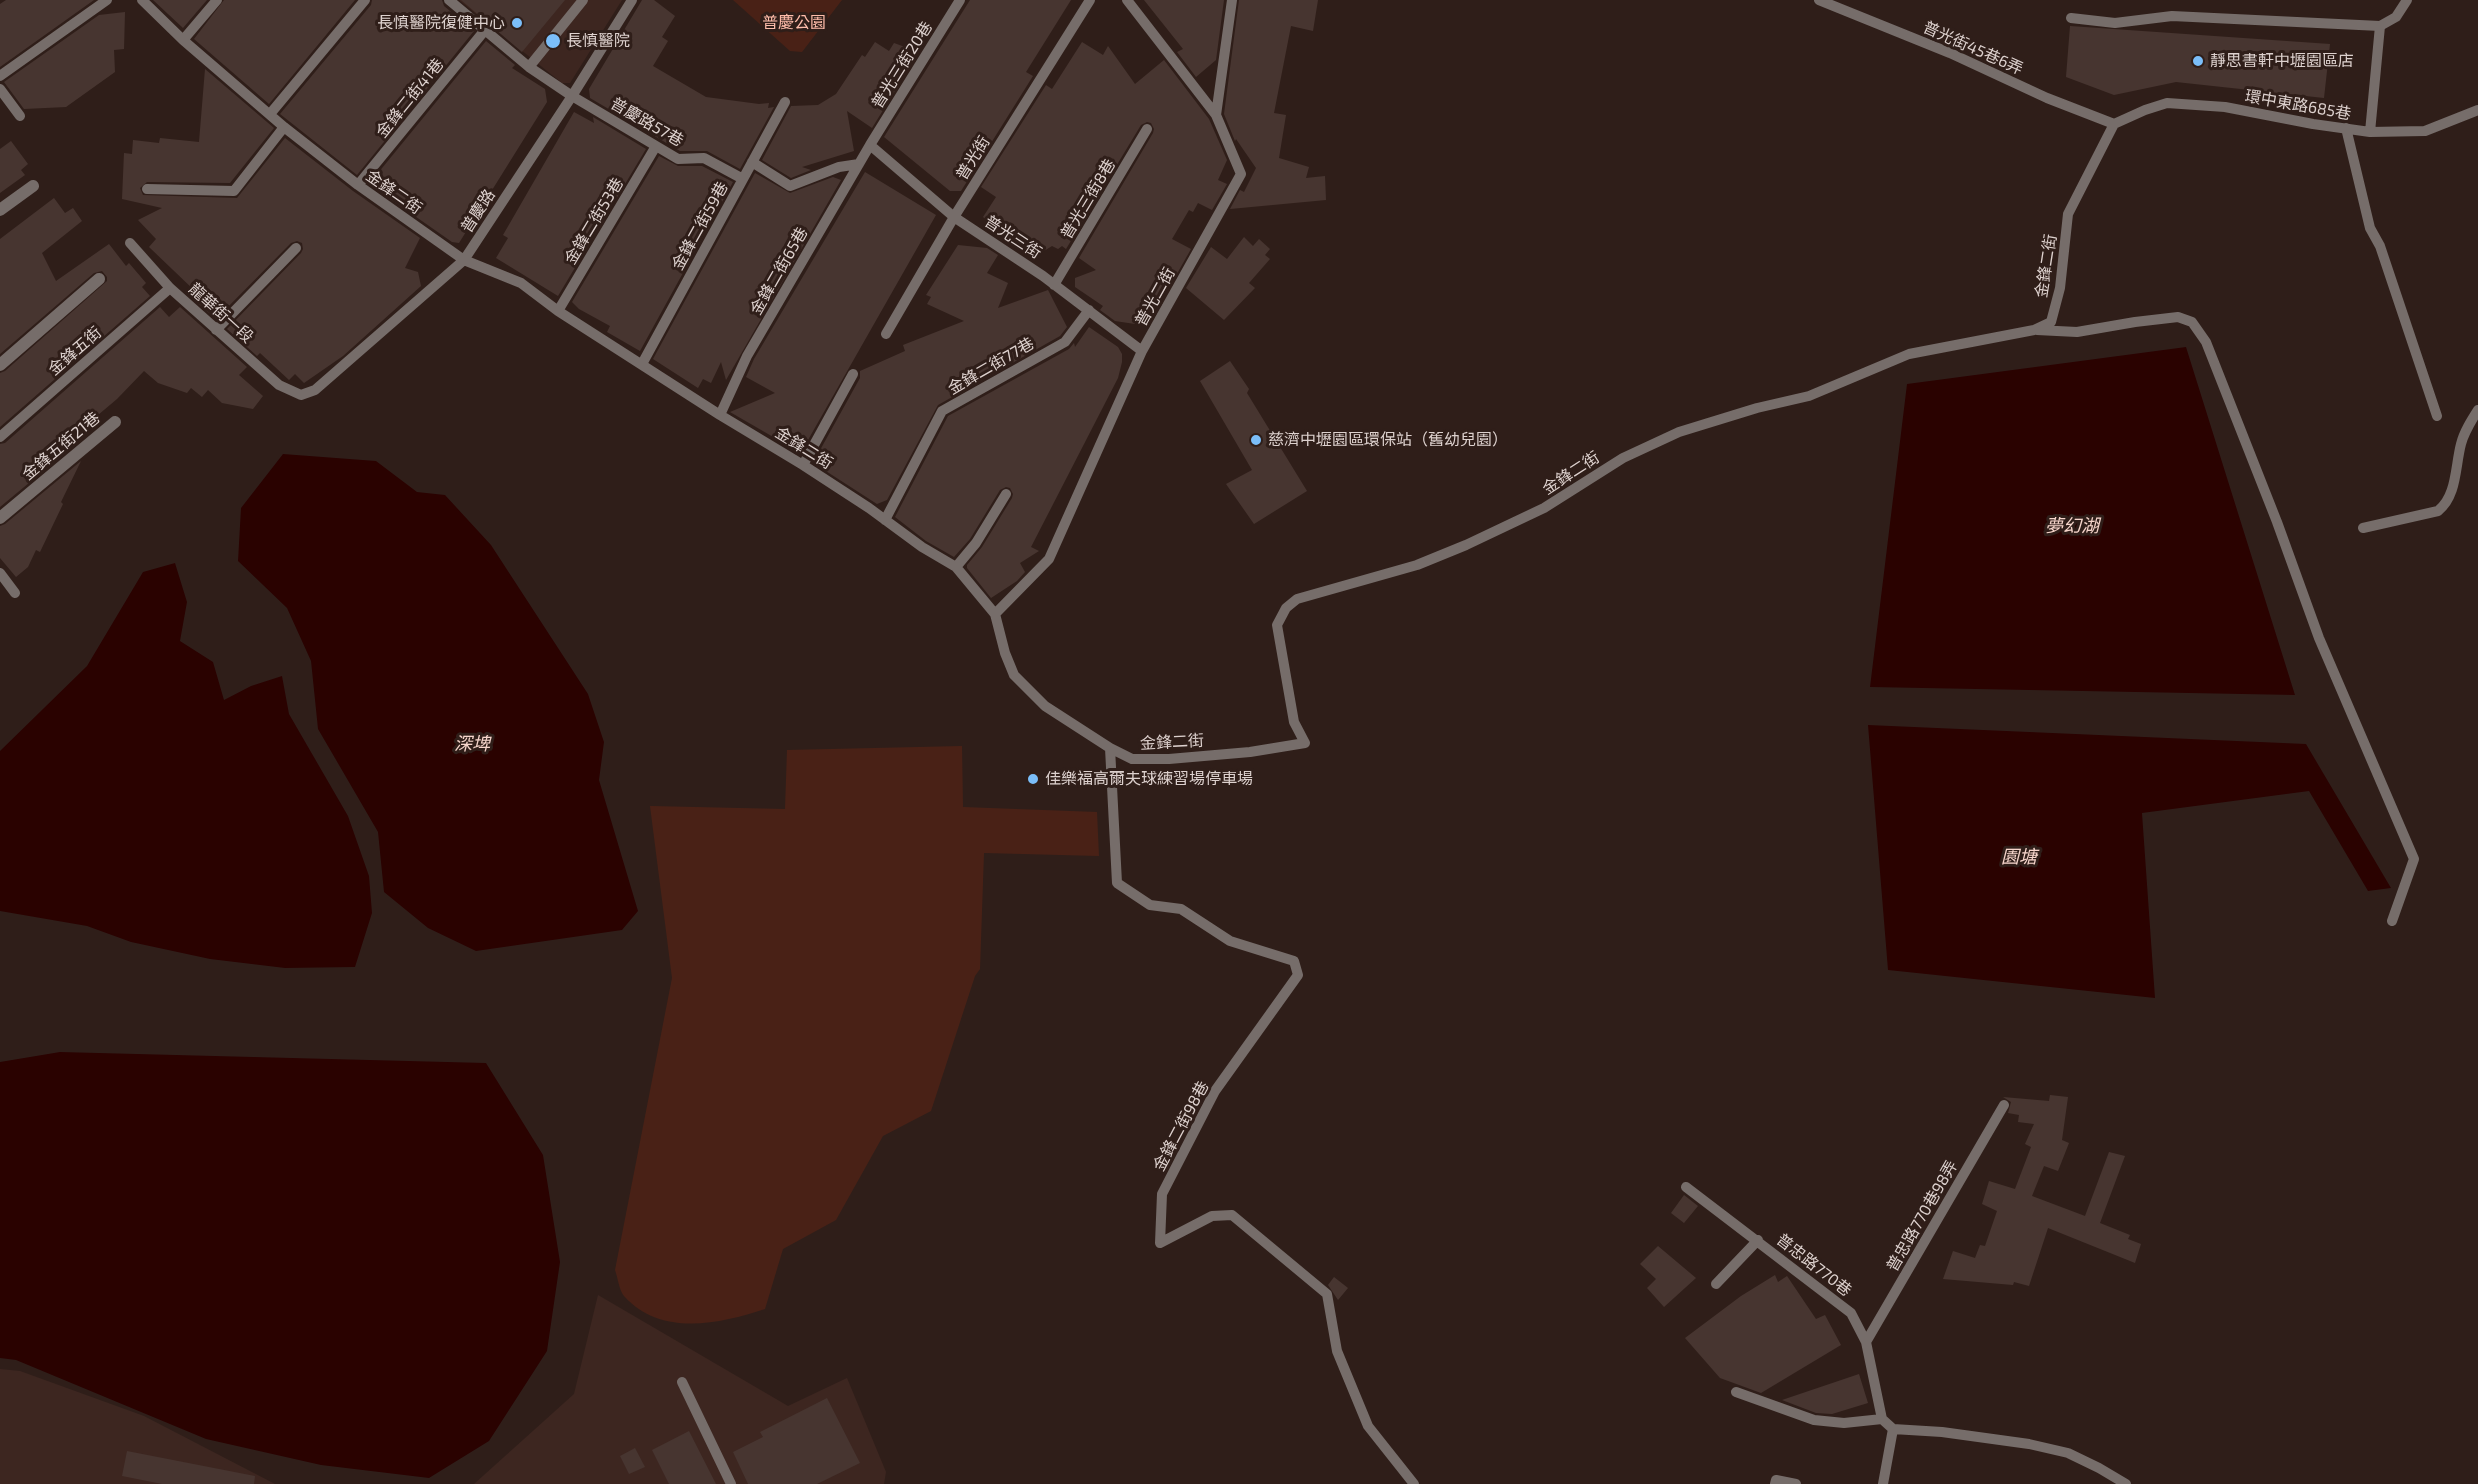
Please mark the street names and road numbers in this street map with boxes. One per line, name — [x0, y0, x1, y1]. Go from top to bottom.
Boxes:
street label: 普光街45巷6弄 — [1920, 17, 2026, 79]
street label: 普光三街20巷 — [868, 18, 936, 112]
street label: 金鋒二街41巷 — [372, 55, 448, 141]
street label: 環中東路685巷 — [2243, 86, 2353, 124]
street label: 普慶路57巷 — [607, 93, 687, 151]
street label: 普光街 — [952, 133, 994, 183]
street label: 普光三街8巷 — [1057, 156, 1119, 242]
street label: 金鋒二街 — [362, 166, 426, 218]
street label: 金鋒二街53巷 — [561, 174, 627, 268]
street label: 金鋒二街59巷 — [668, 179, 732, 273]
street label: 普慶路 — [457, 186, 499, 236]
street label: 普光三街 — [981, 212, 1045, 262]
street label: 金鋒二街65巷 — [746, 224, 812, 318]
street label: 金鋒二街 — [2032, 233, 2060, 299]
street label: 普光二街 — [1131, 264, 1179, 330]
street label: 龍華街一段 — [185, 279, 257, 347]
street label: 金鋒五街 — [45, 323, 105, 379]
street label: 金鋒二街77巷 — [944, 334, 1038, 398]
street label: 金鋒五街21巷 — [18, 408, 104, 484]
street label: 金鋒二街 — [772, 423, 836, 473]
street label: 金鋒二街 — [1539, 448, 1603, 498]
street label: 金鋒二街 — [1140, 731, 1204, 753]
street label: 金鋒二街98巷 — [1149, 1078, 1213, 1174]
street label: 普忠路770巷98弄 — [1882, 1157, 1962, 1275]
street label: 普忠路770巷 — [1773, 1230, 1855, 1300]

